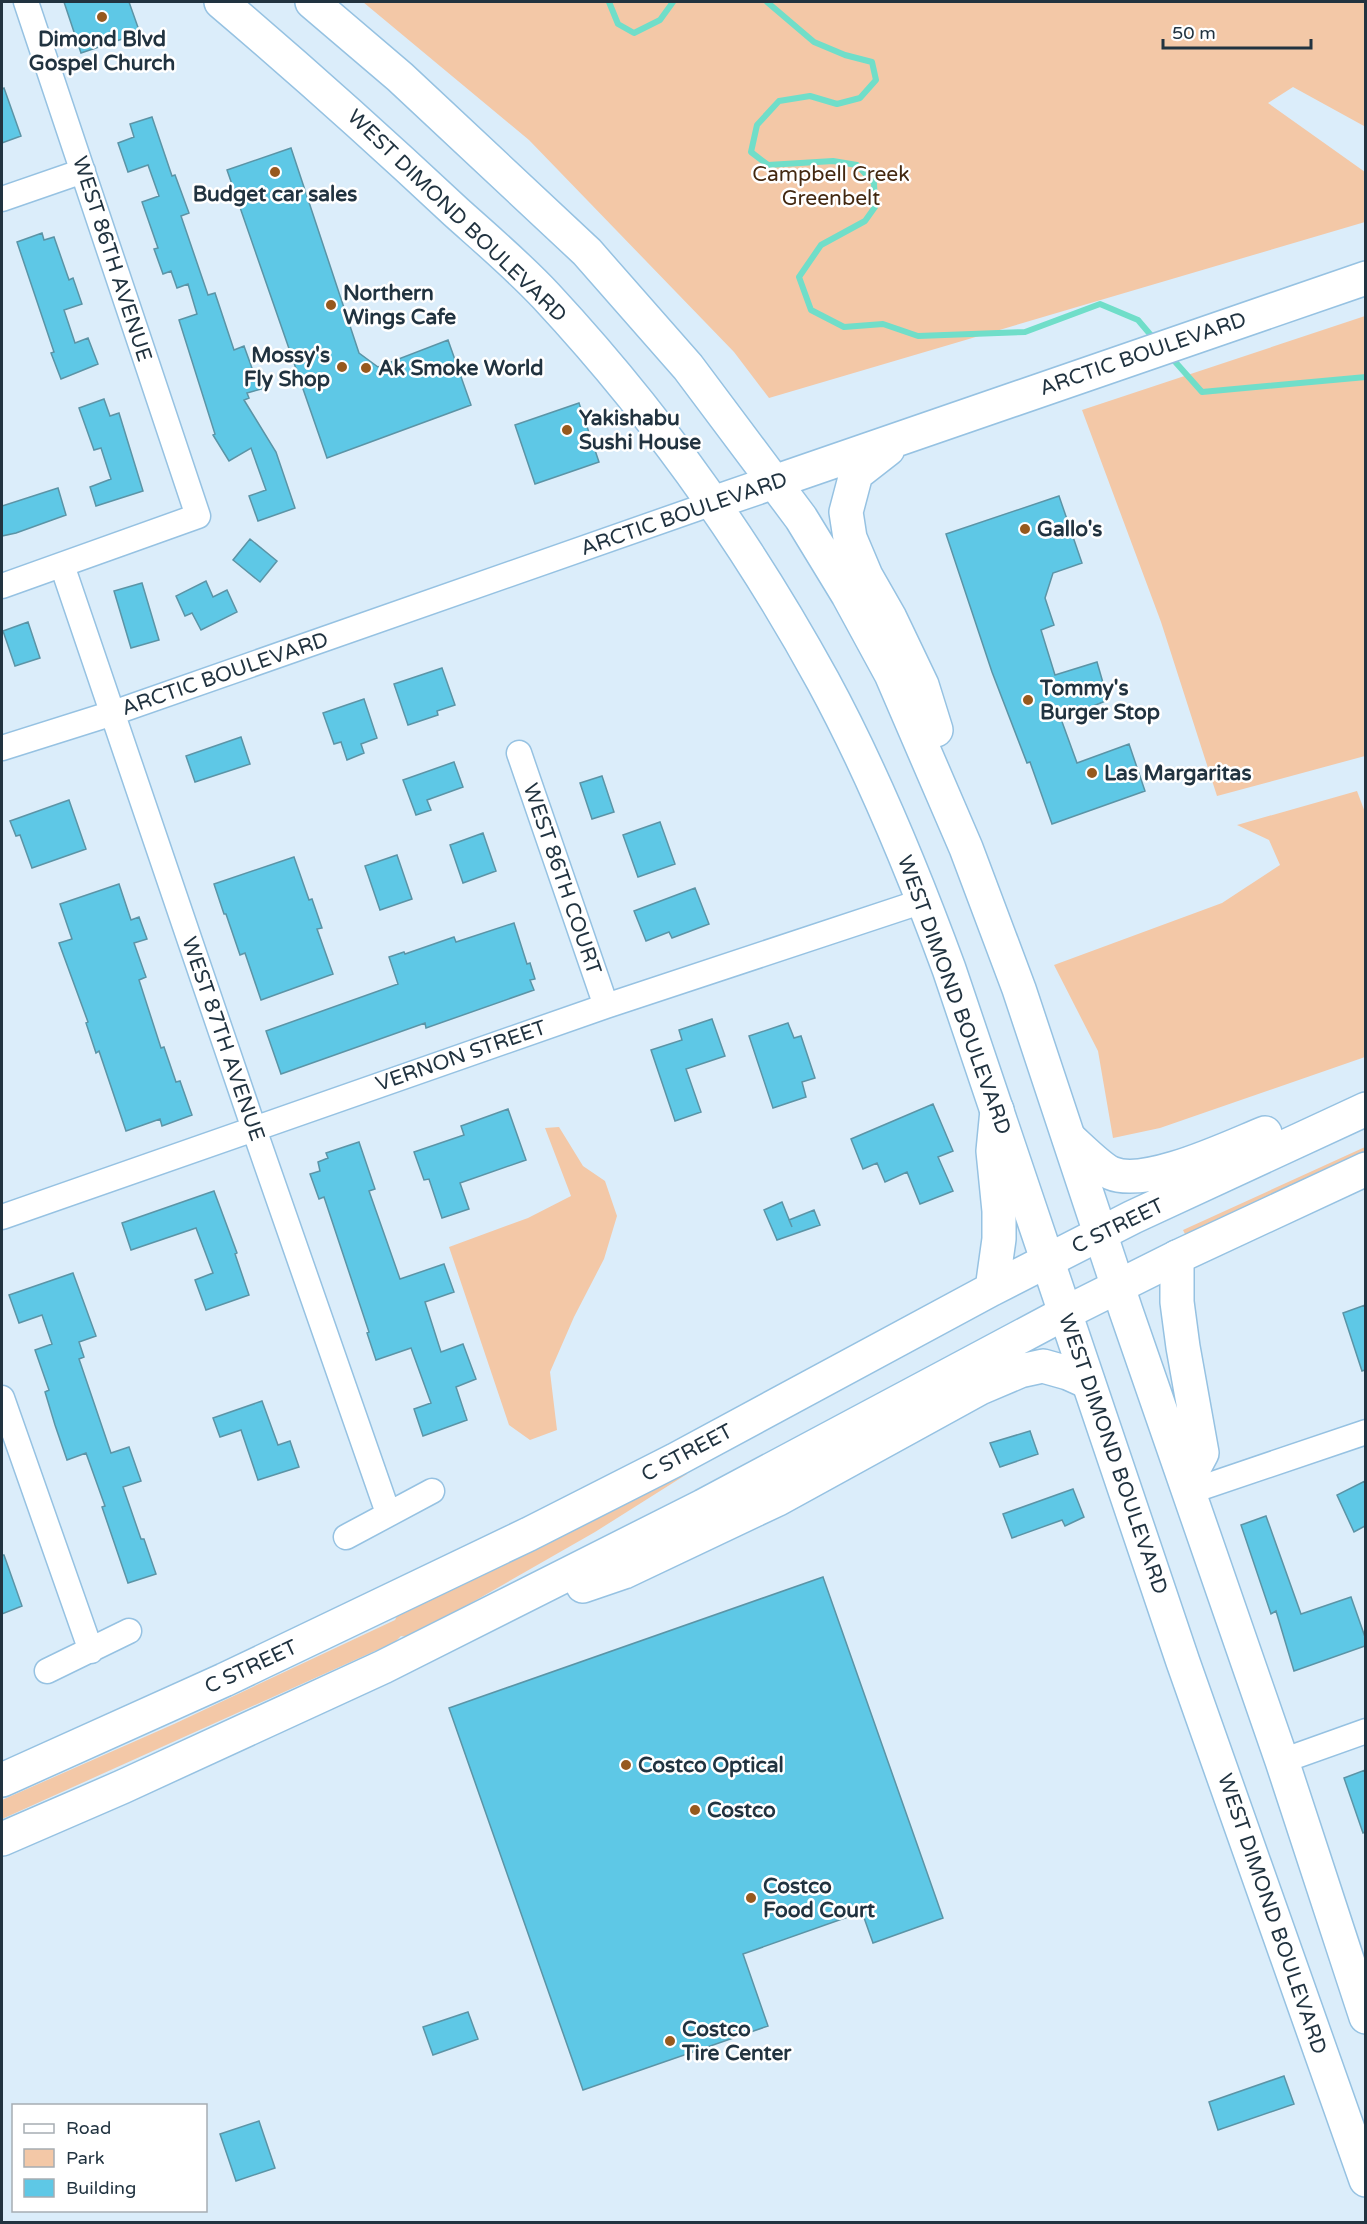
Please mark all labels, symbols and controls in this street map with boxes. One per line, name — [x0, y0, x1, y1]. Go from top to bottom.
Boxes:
marker: Dimond Blvd Gospel Church — [95, 10, 109, 24]
scale bar — [1163, 12, 1312, 50]
text: 50 m — [1172, 22, 1216, 44]
place label: Dimond Blvd Gospel Church — [29, 27, 175, 76]
street label: WEST DIMOND BOULEVARD — [342, 104, 572, 328]
street label: WEST 86TH AVENUE — [67, 153, 157, 365]
park label: Campbell Creek Greenbelt — [752, 162, 910, 211]
marker: Budget car sales — [268, 165, 282, 179]
place label: Budget car sales — [193, 182, 357, 207]
place label: Northern Wings Cafe — [343, 281, 456, 330]
marker: Northern Wings Cafe — [324, 298, 338, 312]
street label: ARCTIC BOULEVARD — [1036, 307, 1250, 401]
place label: Mossy's Fly Shop — [244, 343, 330, 392]
place label: Ak Smoke World — [378, 356, 543, 381]
marker: Mossy's Fly Shop — [335, 360, 349, 374]
marker: Ak Smoke World — [359, 361, 373, 375]
place label: Yakishabu Sushi House — [579, 406, 701, 455]
marker: Yakishabu Sushi House — [560, 423, 574, 437]
street label: ARCTIC BOULEVARD — [577, 467, 791, 561]
place label: Gallo's — [1037, 517, 1102, 542]
marker: Gallo's — [1018, 522, 1032, 536]
street label: ARCTIC BOULEVARD — [118, 627, 332, 721]
place label: Tommy's Burger Stop — [1039, 676, 1160, 725]
marker: Tommy's Burger Stop — [1021, 693, 1035, 707]
place label: Las Margaritas — [1104, 761, 1251, 786]
marker: Las Margaritas — [1085, 766, 1099, 780]
street label: WEST 86TH COURT — [518, 780, 607, 978]
street label: WEST DIMOND BOULEVARD — [892, 852, 1016, 1138]
street label: WEST 87TH AVENUE — [176, 934, 270, 1144]
street label: VERNON STREET — [372, 1015, 550, 1097]
street label: C STREET — [1068, 1193, 1168, 1259]
street label: WEST DIMOND BOULEVARD — [1053, 1310, 1173, 1598]
street label: C STREET — [637, 1419, 737, 1487]
street label: C STREET — [201, 1635, 302, 1699]
place label: Costco Optical — [638, 1753, 784, 1778]
marker: Costco Optical — [619, 1758, 633, 1772]
street label: WEST DIMOND BOULEVARD — [1212, 1770, 1332, 2058]
place label: Costco — [707, 1798, 776, 1823]
marker: Costco — [688, 1803, 702, 1817]
place label: Costco Food Court — [763, 1874, 875, 1923]
marker: Costco Food Court — [744, 1891, 758, 1905]
place label: Costco Tire Center — [681, 2017, 792, 2066]
marker: Costco Tire Center — [663, 2034, 677, 2048]
legend — [12, 2104, 207, 2212]
text: Road — [66, 2117, 111, 2139]
text: Park — [66, 2147, 105, 2169]
text: Building — [66, 2177, 136, 2199]

